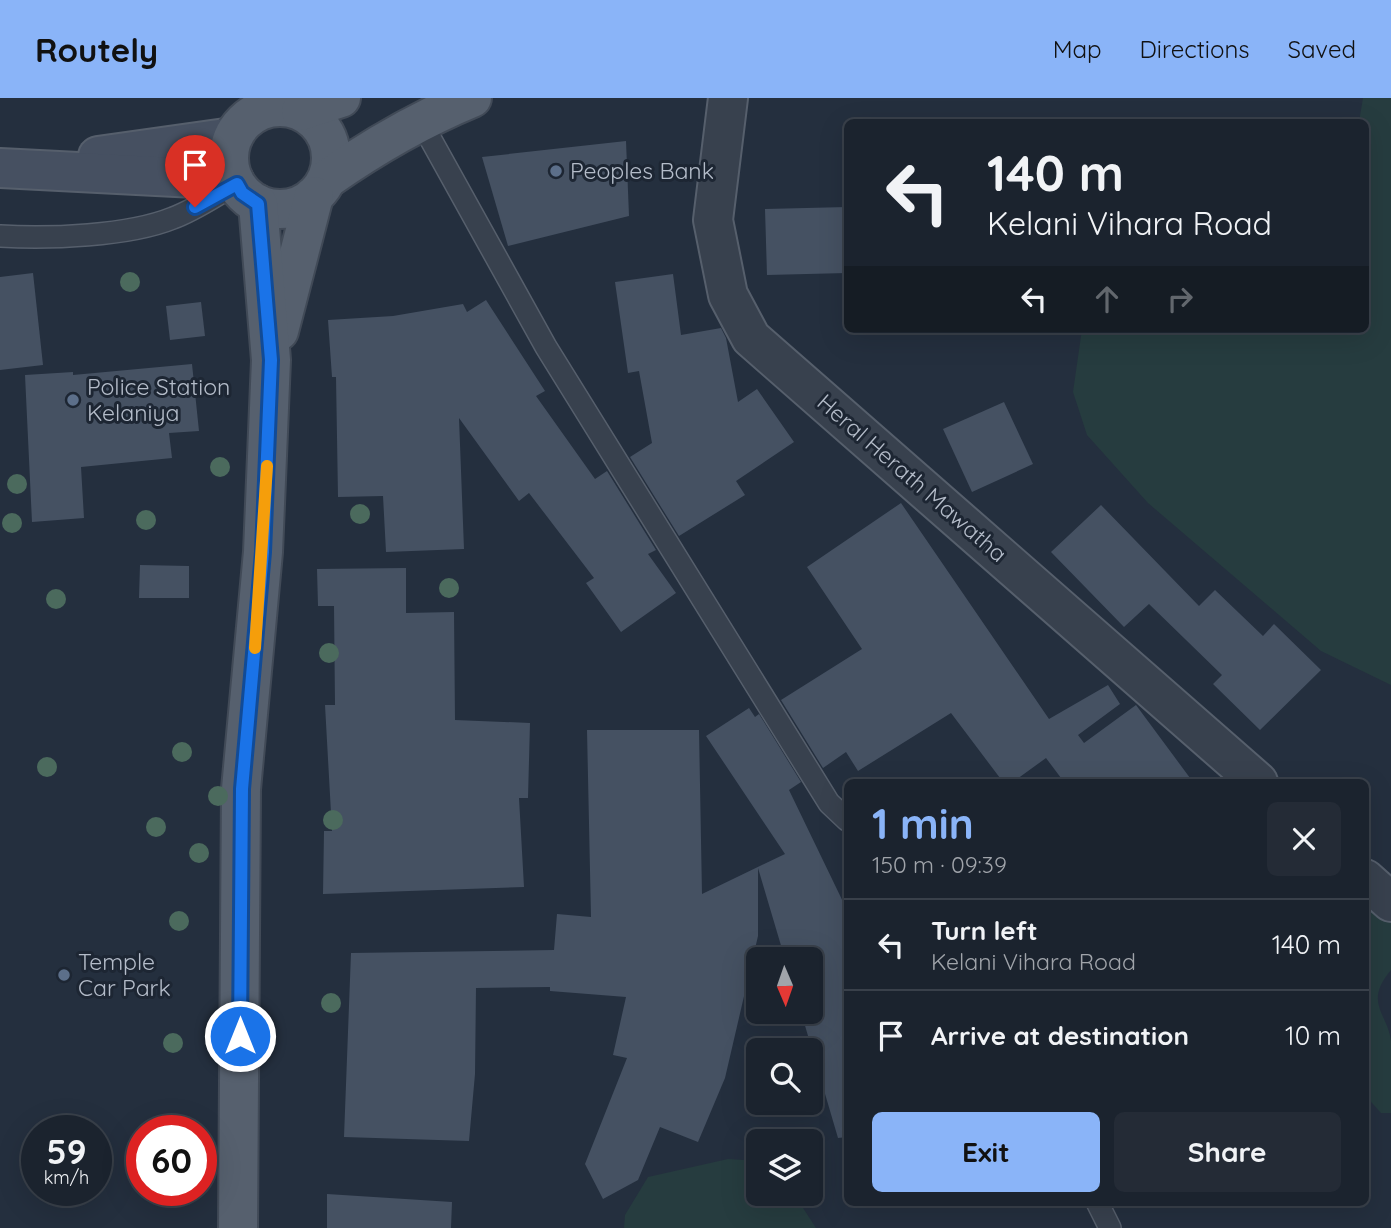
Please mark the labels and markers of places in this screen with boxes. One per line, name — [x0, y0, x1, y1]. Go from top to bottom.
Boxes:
pin — [165, 135, 225, 207]
place label: Peoples Bank — [570, 156, 714, 185]
marker: Peoples Bank — [548, 163, 564, 179]
place label: Police Station Kelaniya — [87, 372, 230, 427]
marker: Police Station Kelaniya — [65, 392, 81, 408]
place label: Temple Car Park — [78, 947, 171, 1002]
marker: Temple Car Park — [56, 967, 72, 983]

